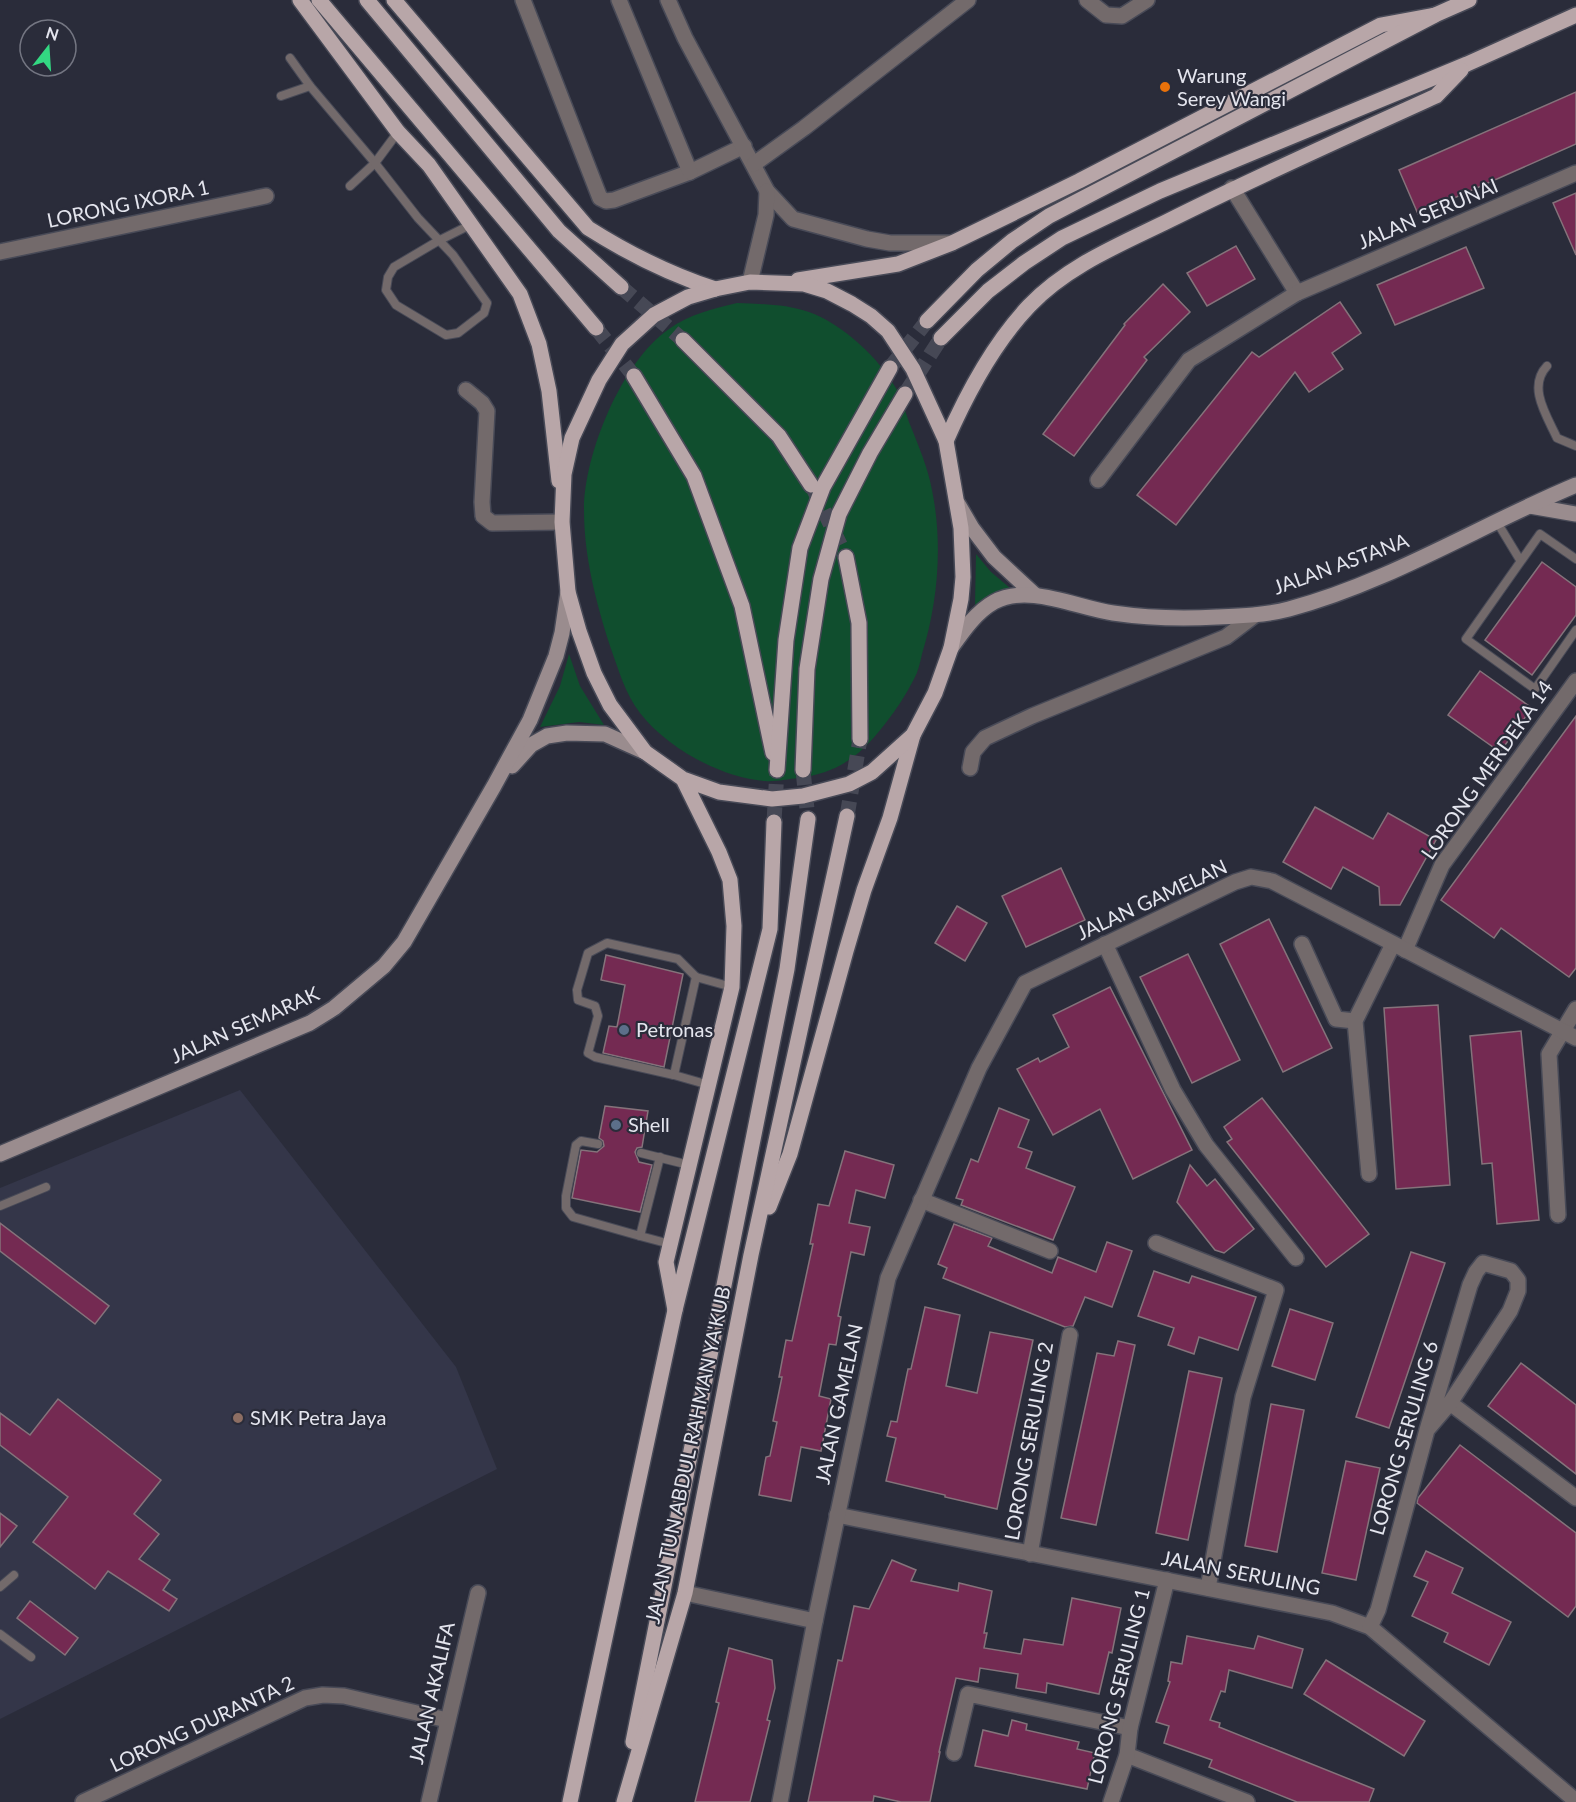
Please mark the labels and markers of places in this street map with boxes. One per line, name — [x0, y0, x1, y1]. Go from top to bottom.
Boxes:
place label: Warung Serey Wangi — [1177, 63, 1286, 110]
marker: Warung Serey Wangi — [1158, 80, 1172, 94]
place label: Petronas — [636, 1017, 713, 1041]
marker: Petronas — [617, 1023, 631, 1037]
place label: Shell — [628, 1112, 670, 1136]
marker: Shell — [609, 1118, 623, 1132]
place label: SMK Petra Jaya — [250, 1405, 386, 1429]
marker: SMK Petra Jaya — [231, 1411, 245, 1425]

